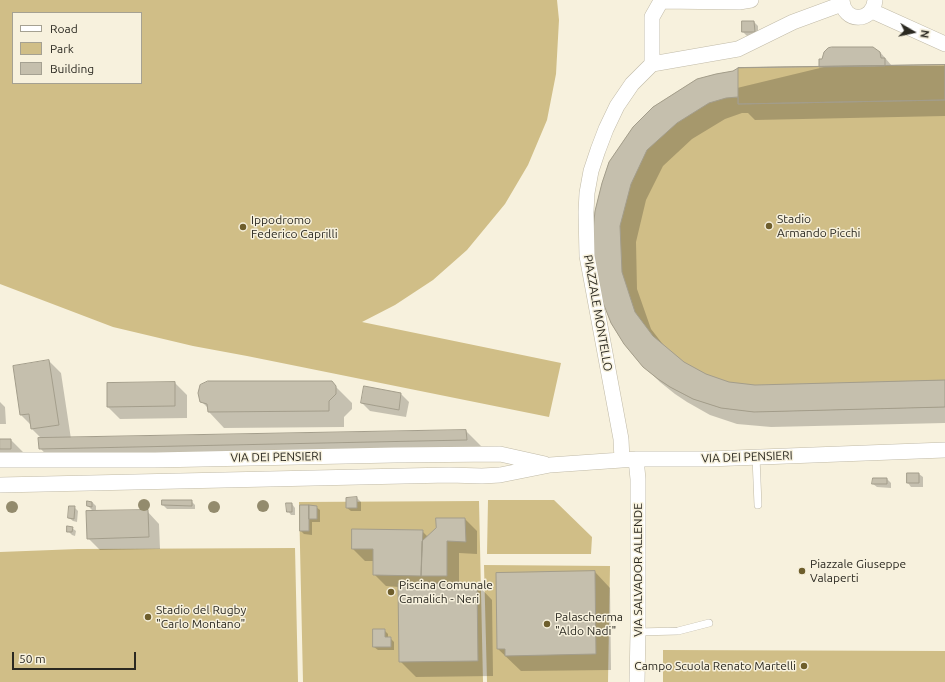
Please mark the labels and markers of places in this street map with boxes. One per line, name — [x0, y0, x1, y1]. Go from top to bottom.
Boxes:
place label: Stadio Armando Picchi — [777, 212, 860, 240]
place label: Ippodromo Federico Caprilli — [251, 213, 338, 241]
marker: Stadio Armando Picchi — [764, 221, 774, 231]
marker: Ippodromo Federico Caprilli — [238, 222, 248, 232]
place label: Piazzale Giuseppe Valaperti — [810, 557, 906, 585]
marker: Piazzale Giuseppe Valaperti — [797, 566, 807, 576]
place label: Piscina Comunale Camalich - Neri — [399, 578, 493, 606]
marker: Piscina Comunale Camalich - Neri — [386, 587, 396, 597]
place label: Stadio del Rugby "Carlo Montano" — [156, 603, 246, 631]
place label: Palascherma "Aldo Nadi" — [555, 610, 623, 638]
marker: Stadio del Rugby "Carlo Montano" — [143, 612, 153, 622]
marker: Palascherma "Aldo Nadi" — [542, 619, 552, 629]
place label: Campo Scuola Renato Martelli — [634, 659, 796, 673]
marker: Campo Scuola Renato Martelli — [799, 661, 809, 671]

